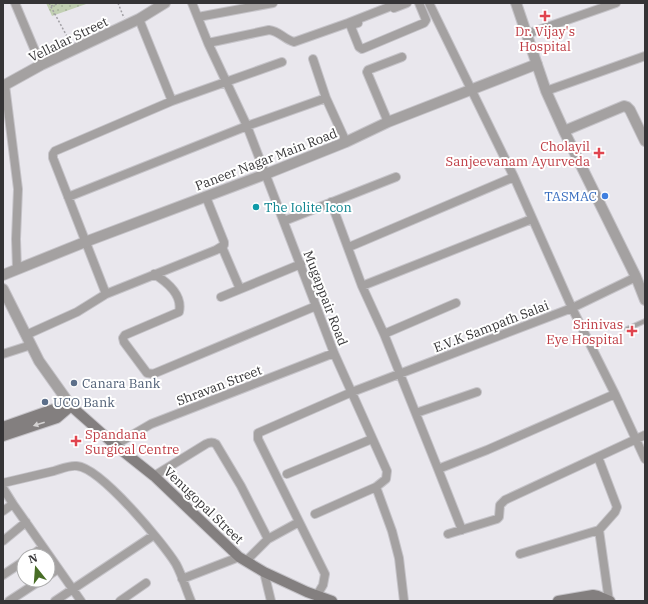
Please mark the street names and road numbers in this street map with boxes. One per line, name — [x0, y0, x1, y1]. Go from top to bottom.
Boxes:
street label: Vellalar Street — [26, 13, 111, 66]
street label: Paneer Nagar Main Road — [193, 124, 340, 194]
street label: Mugappair Road — [300, 248, 352, 348]
street label: E.V.K Sampath Salai — [431, 297, 551, 356]
street label: Shravan Street — [174, 361, 265, 410]
street label: Venugopal Street — [160, 463, 247, 548]

